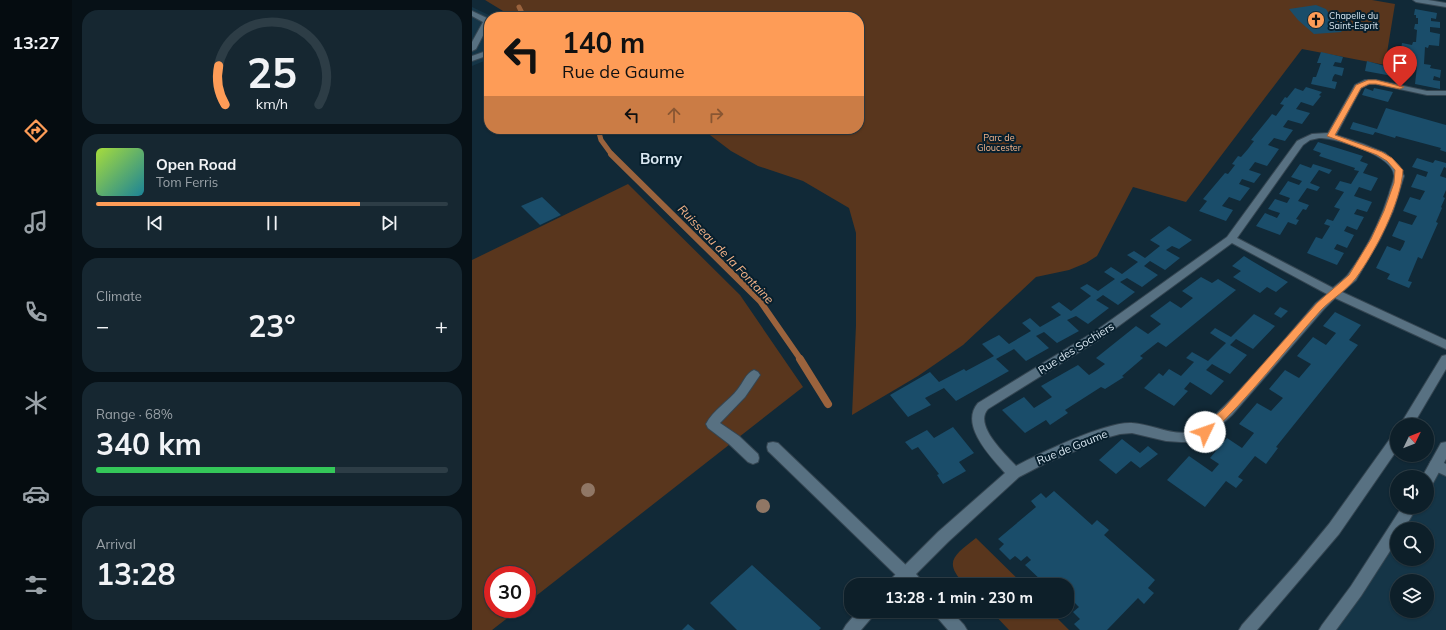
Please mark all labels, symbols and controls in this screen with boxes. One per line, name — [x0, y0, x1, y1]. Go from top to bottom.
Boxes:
church icon: Chapelle du Saint-Esprit — [1306, 10, 1326, 30]
place label: Chapelle du Saint-Esprit — [1329, 10, 1378, 31]
text: 140 m — [562, 25, 645, 60]
icon: left — [496, 28, 548, 80]
text: 13:27 — [12, 31, 60, 54]
text: 25 — [247, 46, 297, 98]
pin — [1383, 46, 1417, 87]
icon: arrive — [1389, 52, 1411, 74]
text: Rue de Gaume — [562, 60, 685, 83]
text: km/h — [256, 95, 288, 113]
icon: left — [621, 104, 643, 126]
icon: ahead — [663, 104, 685, 126]
icon: right — [705, 104, 727, 126]
icon: directions — [22, 117, 50, 145]
park label: Parc de Gloucester — [977, 132, 1022, 153]
district label: Borny — [640, 149, 683, 168]
text: Open Road — [156, 155, 236, 174]
text: Tom Ferris — [156, 174, 218, 190]
water label: Ruisseau de la Fontaine — [675, 201, 778, 307]
icon: music — [22, 208, 50, 236]
icon: previous — [144, 212, 166, 234]
icon: pause — [261, 212, 283, 234]
icon: next — [378, 212, 400, 234]
text: Climate — [96, 288, 142, 304]
icon: phone — [22, 298, 50, 326]
text: 23° — [248, 307, 296, 345]
text: − — [96, 312, 109, 340]
text: + — [435, 312, 448, 340]
street label: Rue des Sochiers — [1036, 319, 1116, 377]
icon: climate — [22, 389, 50, 417]
text: Range · 68% — [96, 406, 173, 422]
position arrow — [1184, 411, 1226, 453]
north arrow — [1390, 418, 1434, 462]
map controls — [1390, 418, 1434, 618]
text: 340 km — [96, 425, 202, 463]
street label: Rue de Gaume — [1035, 426, 1109, 468]
button: sound — [1390, 470, 1434, 514]
icon: car — [22, 480, 50, 508]
button: search — [1390, 522, 1434, 566]
text: Arrival — [96, 536, 136, 552]
text: 13:28 — [96, 555, 175, 593]
speed limit sign: 30 — [484, 566, 536, 618]
icon: filters — [22, 571, 50, 599]
button: layers — [1390, 574, 1434, 618]
text: 13:28 · 1 min · 230 m — [885, 588, 1033, 607]

